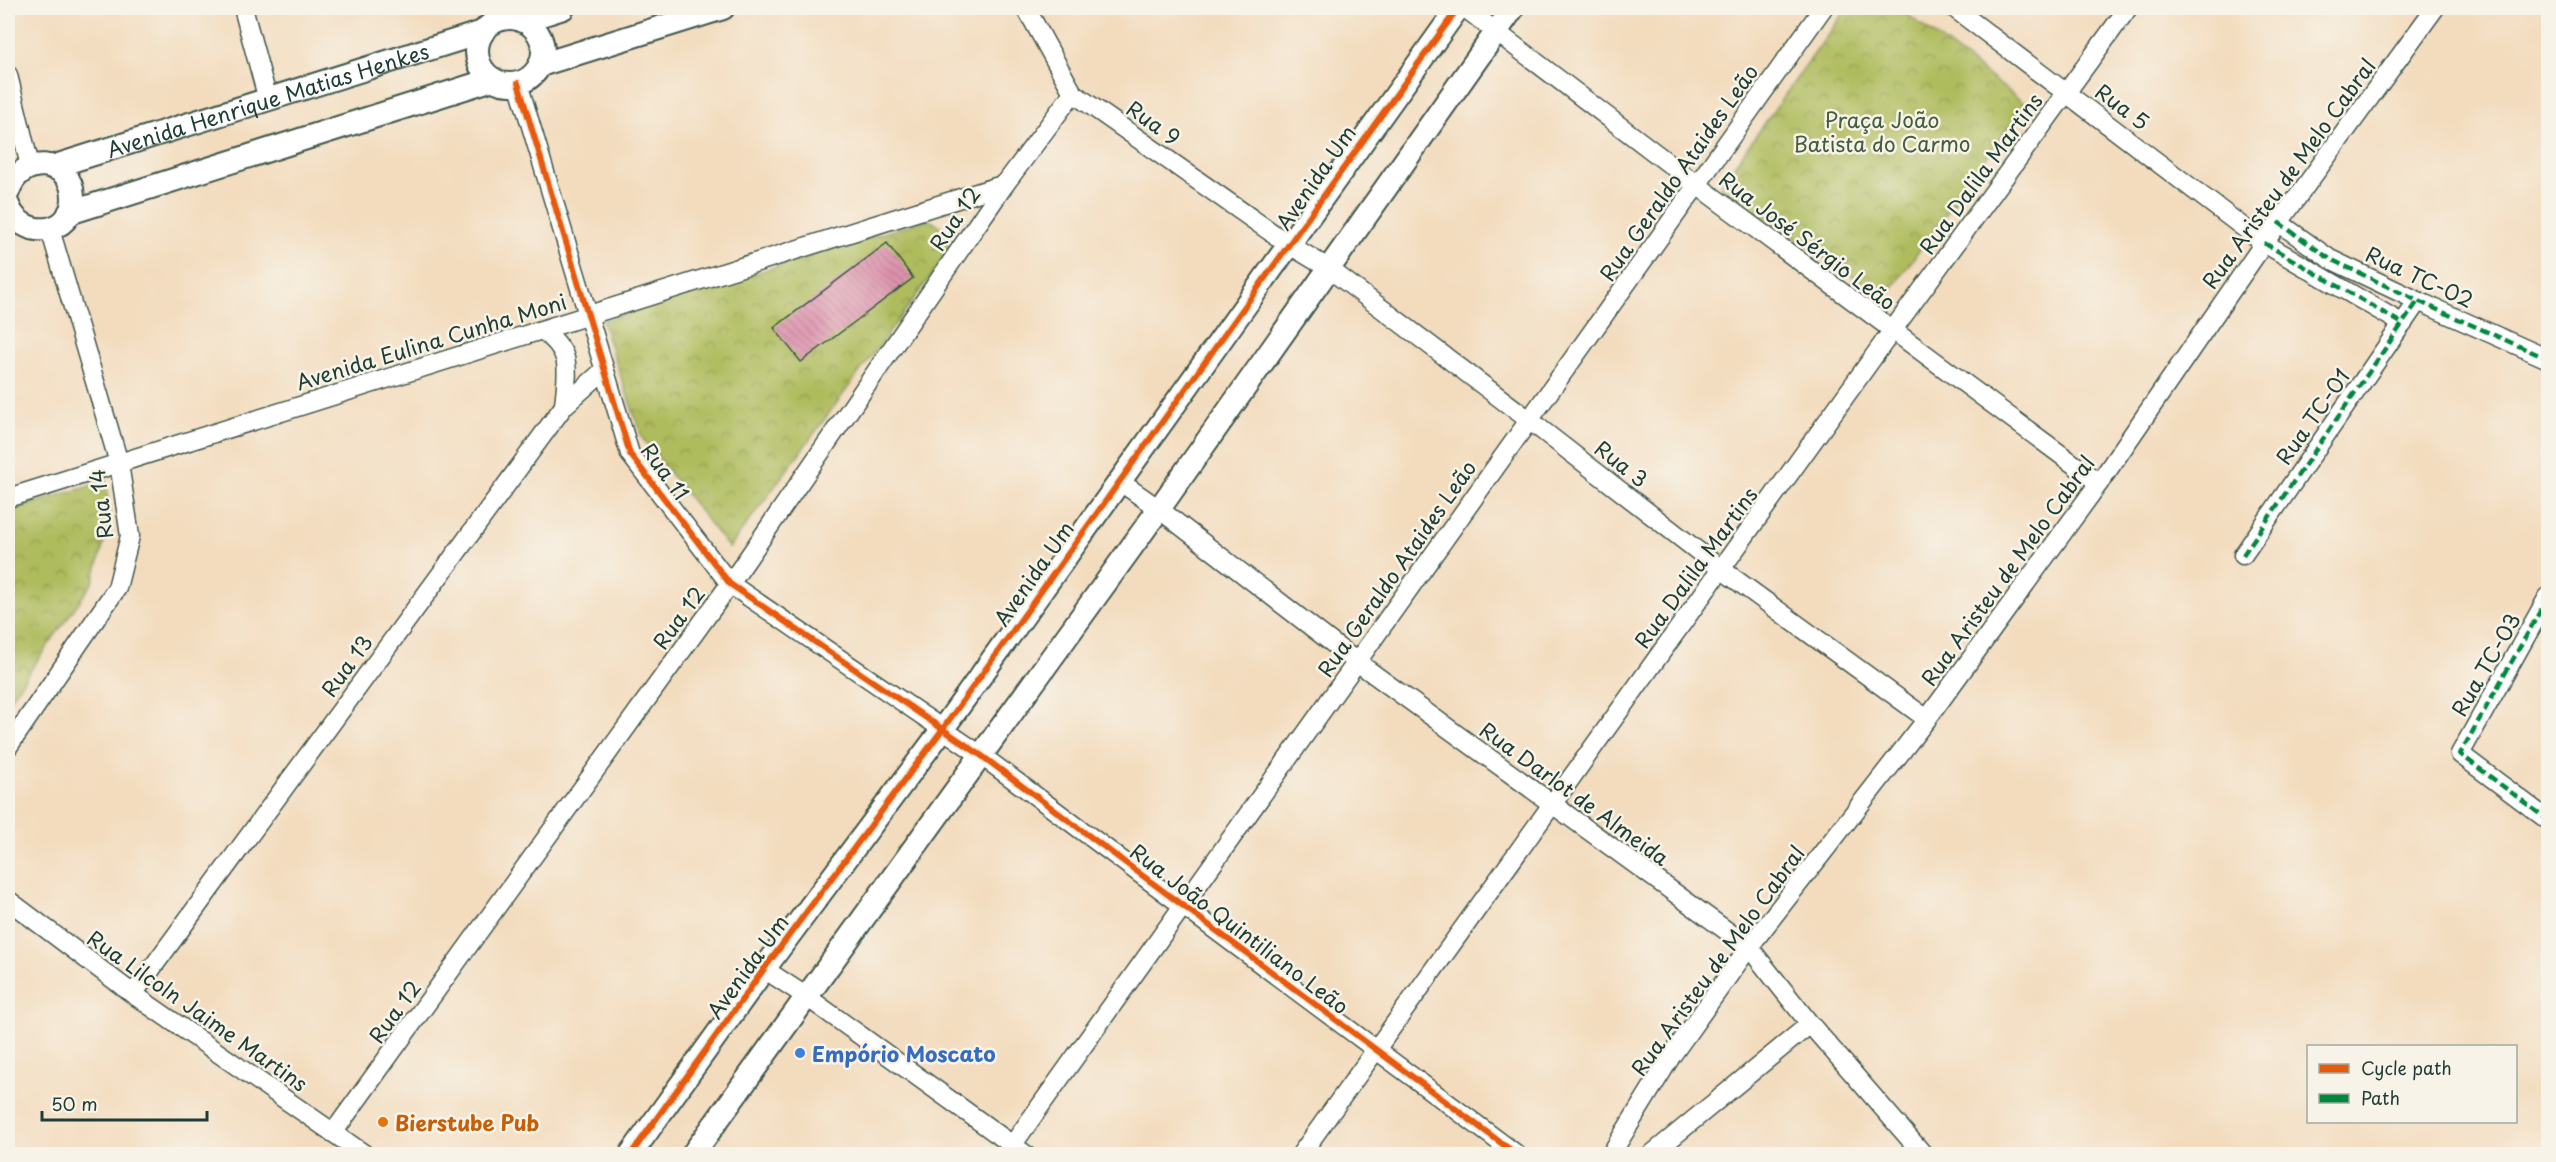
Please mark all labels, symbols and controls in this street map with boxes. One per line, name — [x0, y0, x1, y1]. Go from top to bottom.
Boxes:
street label: Avenida Henrique Matias Henkes — [103, 34, 433, 165]
street label: Rua Aristeu de Melo Cabral — [2193, 51, 2383, 295]
street label: Rua Geraldo Ataides Leão — [1591, 57, 1765, 287]
street label: Rua 5 — [2089, 75, 2157, 137]
street label: Rua Dalila Martins — [1910, 86, 2050, 260]
street label: Rua 9 — [1120, 92, 1188, 152]
park label: Praça João Batista do Carmo — [1793, 103, 1971, 159]
street label: Avenida Um — [1267, 118, 1363, 236]
street label: Rua José Sérgio Leão — [1713, 163, 1903, 317]
street label: Rua 12 — [921, 179, 987, 257]
street label: Rua TC-02 — [2361, 237, 2479, 315]
street label: Avenida Eulina Cunha Moni — [292, 285, 570, 397]
street label: Rua TC-01 — [2267, 361, 2357, 471]
street label: Rua 3 — [1588, 432, 1656, 494]
street label: Rua 11 — [634, 436, 698, 506]
street label: Rua Aristeu de Melo Cabral — [1912, 448, 2102, 692]
street label: Rua Geraldo Ataides Leão — [1309, 453, 1483, 683]
street label: Rua 14 — [80, 467, 120, 541]
street label: Rua Dalila Martins — [1625, 480, 1765, 654]
street label: Avenida Um — [985, 514, 1081, 632]
street label: Rua 12 — [644, 579, 712, 655]
street label: Rua TC-03 — [2442, 606, 2528, 722]
street label: Rua 13 — [312, 627, 380, 703]
street label: Rua Darlot de Almeida — [1474, 713, 1676, 873]
street label: Rua João Quintiliano Leão — [1124, 835, 1356, 1021]
street label: Rua Aristeu de Melo Cabral — [1622, 838, 1812, 1082]
street label: Avenida Um — [698, 907, 796, 1025]
street label: Rua Lilcoln Jaime Martins — [81, 922, 315, 1098]
street label: Rua 12 — [360, 973, 428, 1049]
place label: Empório Moscato — [812, 1037, 996, 1069]
legend — [2307, 1045, 2517, 1123]
marker: Empório Moscato — [793, 1046, 807, 1060]
text: Cycle path — [2361, 1054, 2452, 1081]
scale bar — [42, 1084, 207, 1122]
text: Path — [2361, 1084, 2400, 1111]
text: 50 m — [51, 1090, 98, 1117]
place label: Bierstube Pub — [395, 1106, 539, 1138]
marker: Bierstube Pub — [376, 1115, 390, 1129]

